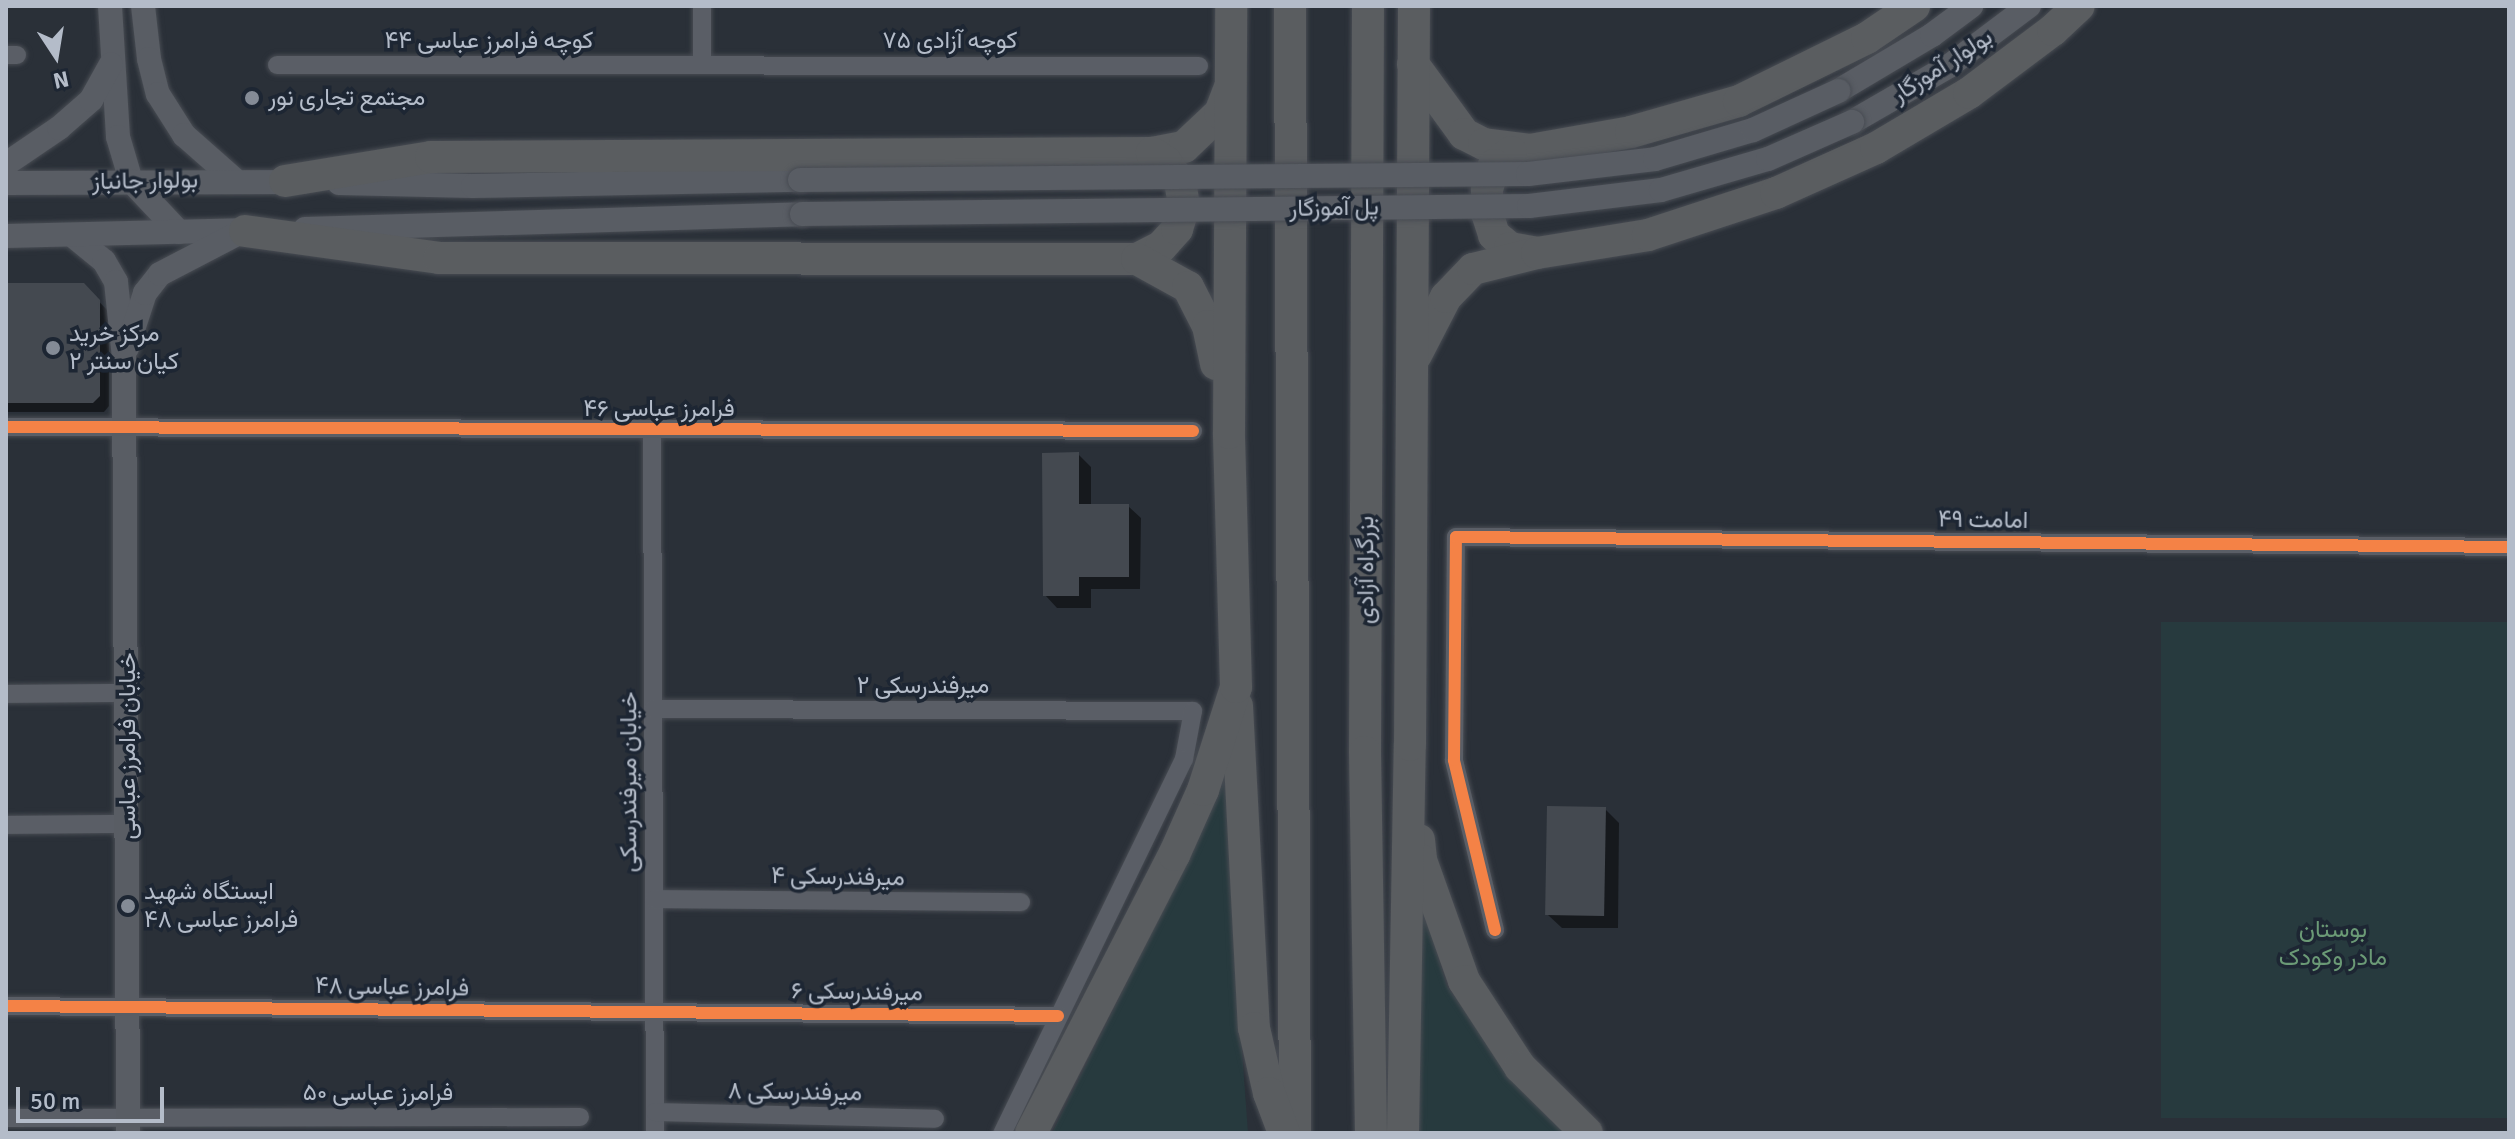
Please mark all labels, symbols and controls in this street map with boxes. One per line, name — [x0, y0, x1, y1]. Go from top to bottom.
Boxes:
north arrow — [16, 16, 96, 96]
street label: بولوار آموزگار — [1886, 23, 1998, 109]
street label: کوچه فرامرز عباسی ۴۴ — [385, 27, 593, 55]
street label: کوچه آزادی ۷۵ — [883, 27, 1017, 55]
text: N — [51, 65, 71, 95]
place label: مجتمع تجاری نور — [268, 84, 425, 112]
marker: مجتمع تجاری نور — [243, 89, 261, 107]
street label: بولوار جانباز — [92, 166, 198, 196]
street label: پل آموزگار — [1289, 193, 1379, 223]
place label: مرکز خرید کیان سنتر ۲ — [69, 320, 179, 376]
marker: مرکز خرید کیان سنتر ۲ — [44, 339, 62, 357]
street label: فرامرز عباسی ۴۶ — [583, 395, 735, 423]
street label: امامت ۴۹ — [1938, 505, 2028, 535]
street label: بزرگراه آزادی — [1352, 516, 1380, 624]
street label: خیابان فرامرز عباسی — [114, 653, 142, 839]
street label: میرفندرسکی ۲ — [857, 672, 989, 700]
street label: خیابان میرفندرسکی — [615, 692, 643, 872]
street label: میرفندرسکی ۴ — [771, 861, 905, 893]
place label: ایستگاه شهید فرامرز عباسی ۴۸ — [144, 878, 298, 934]
marker: ایستگاه شهید فرامرز عباسی ۴۸ — [119, 897, 137, 915]
park label: بوستان مادر وکودک — [2279, 916, 2387, 972]
street label: فرامرز عباسی ۴۸ — [315, 971, 469, 1003]
street label: میرفندرسکی ۶ — [791, 976, 923, 1008]
scale bar — [20, 1071, 168, 1121]
street label: میرفندرسکی ۸ — [728, 1076, 862, 1108]
street label: فرامرز عباسی ۵۰ — [303, 1079, 453, 1107]
text: 50 m — [30, 1086, 80, 1116]

